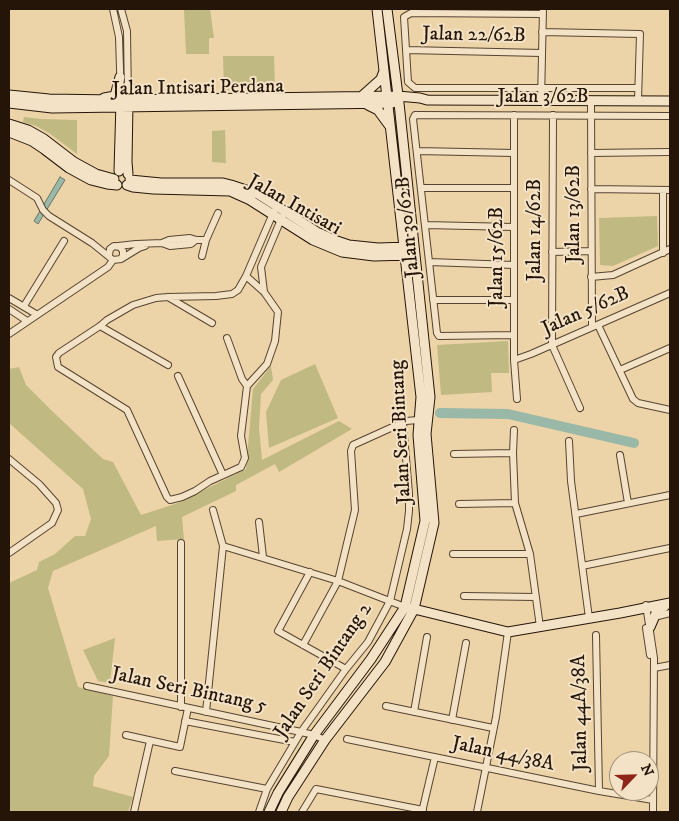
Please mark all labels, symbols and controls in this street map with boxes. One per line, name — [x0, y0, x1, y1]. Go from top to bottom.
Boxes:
street label: Jalan 22/62B — [422, 23, 526, 49]
street label: Jalan Intisari Perdana — [112, 76, 284, 102]
street label: Jalan 3/62B — [497, 86, 589, 110]
street label: Jalan 13/62B — [563, 165, 587, 263]
street label: Jalan Intisari — [243, 170, 345, 242]
street label: Jalan 30/62B — [392, 175, 426, 279]
street label: Jalan 14/62B — [524, 179, 548, 281]
street label: Jalan 15/62B — [486, 207, 510, 307]
street label: Jalan 5/62B — [539, 282, 633, 342]
street label: Jalan Seri Bintang — [386, 359, 418, 505]
street label: Jalan Seri Bintang 2 — [270, 599, 378, 743]
street label: Jalan 44A/38A — [568, 654, 594, 772]
street label: Jalan Seri Bintang 5 — [109, 663, 269, 719]
street label: Jalan 44/38A — [450, 732, 556, 778]
north arrow — [609, 751, 659, 801]
text: N — [636, 761, 657, 779]

